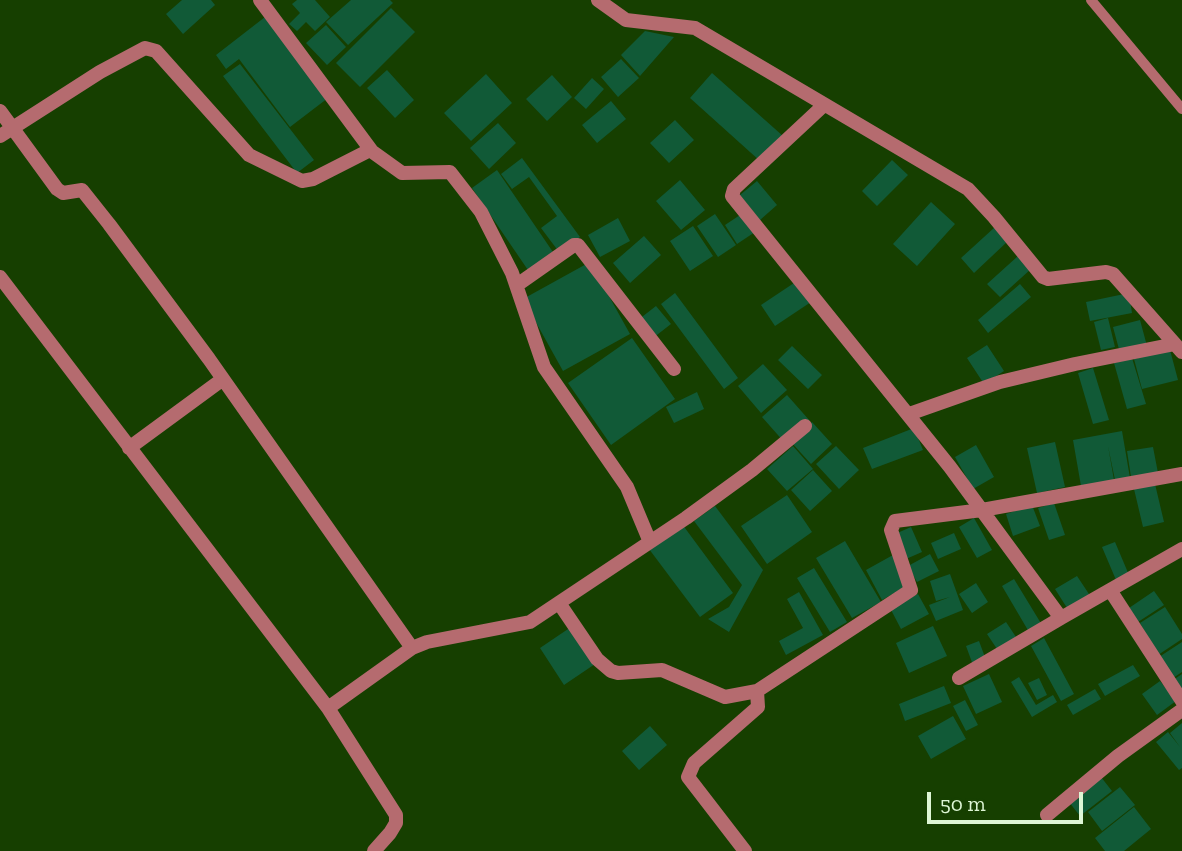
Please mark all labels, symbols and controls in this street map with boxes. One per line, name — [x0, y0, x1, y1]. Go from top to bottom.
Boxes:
scale bar — [930, 778, 1086, 822]
text: 50 m — [940, 791, 986, 816]

